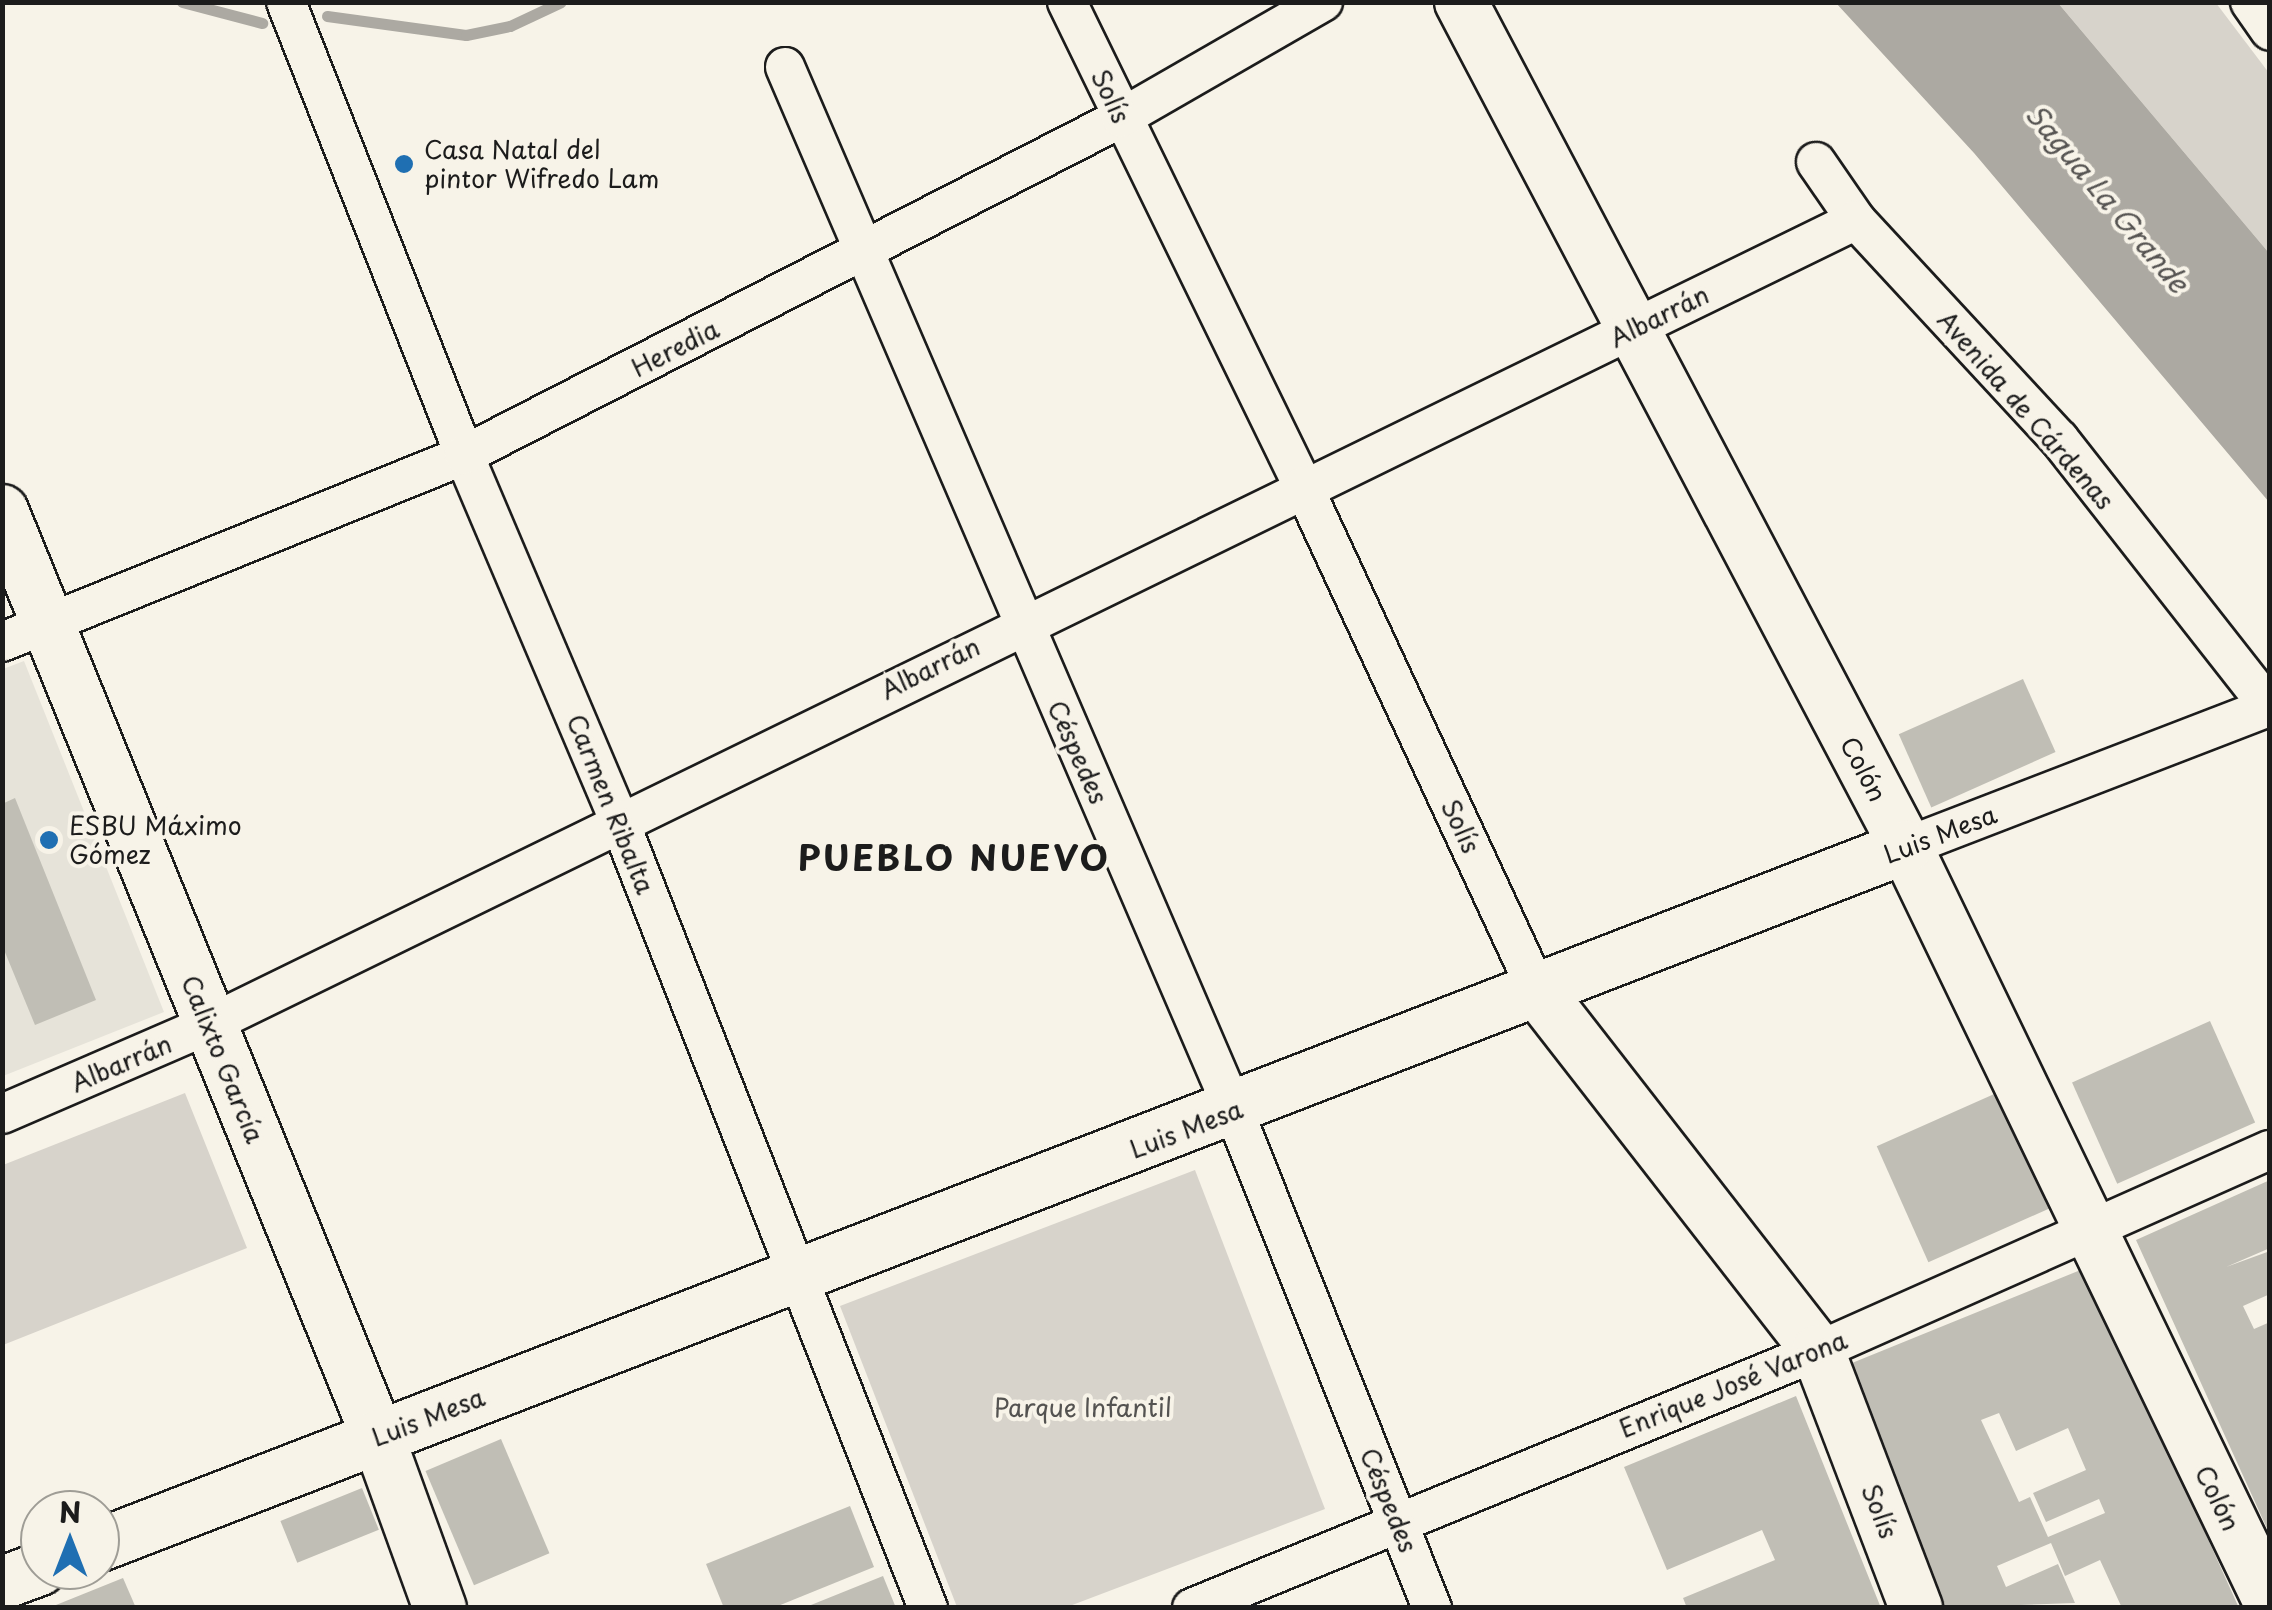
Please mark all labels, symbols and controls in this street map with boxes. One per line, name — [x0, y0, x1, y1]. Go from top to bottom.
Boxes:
street label: Solís — [1086, 64, 1136, 128]
water label: Sagua La Grande — [2019, 97, 2197, 299]
place label: Casa Natal del pintor Wifredo Lam — [424, 135, 658, 194]
marker: Casa Natal del pintor Wifredo Lam — [393, 153, 415, 175]
street label: Albarrán — [1604, 279, 1714, 353]
street label: Avenida de Cárdenas — [1932, 305, 2120, 515]
street label: Heredia — [626, 313, 724, 383]
street label: Albarrán — [875, 631, 985, 705]
street label: Céspedes — [1042, 696, 1114, 808]
street label: Carmen Ribalta — [561, 709, 661, 899]
street label: Colón — [1835, 732, 1893, 806]
street label: Solís — [1436, 794, 1486, 858]
street label: Luis Mesa — [1879, 799, 2001, 869]
place label: ESBU Máximo Gómez — [69, 811, 241, 870]
marker: ESBU Máximo Gómez — [38, 829, 60, 851]
district label: PUEBLO NUEVO — [797, 836, 1111, 878]
street label: Calixto García — [176, 971, 270, 1147]
street label: Albarrán — [66, 1028, 176, 1098]
street label: Luis Mesa — [1125, 1094, 1247, 1164]
street label: Enrique José Varona — [1614, 1324, 1852, 1444]
street label: Luis Mesa — [367, 1382, 489, 1452]
park label: Parque Infantil — [993, 1392, 1173, 1422]
street label: Céspedes — [1355, 1443, 1423, 1557]
street label: Colón — [2189, 1460, 2247, 1536]
street label: Solís — [1856, 1480, 1904, 1542]
north arrow — [20, 1490, 120, 1590]
text: N — [59, 1490, 81, 1533]

